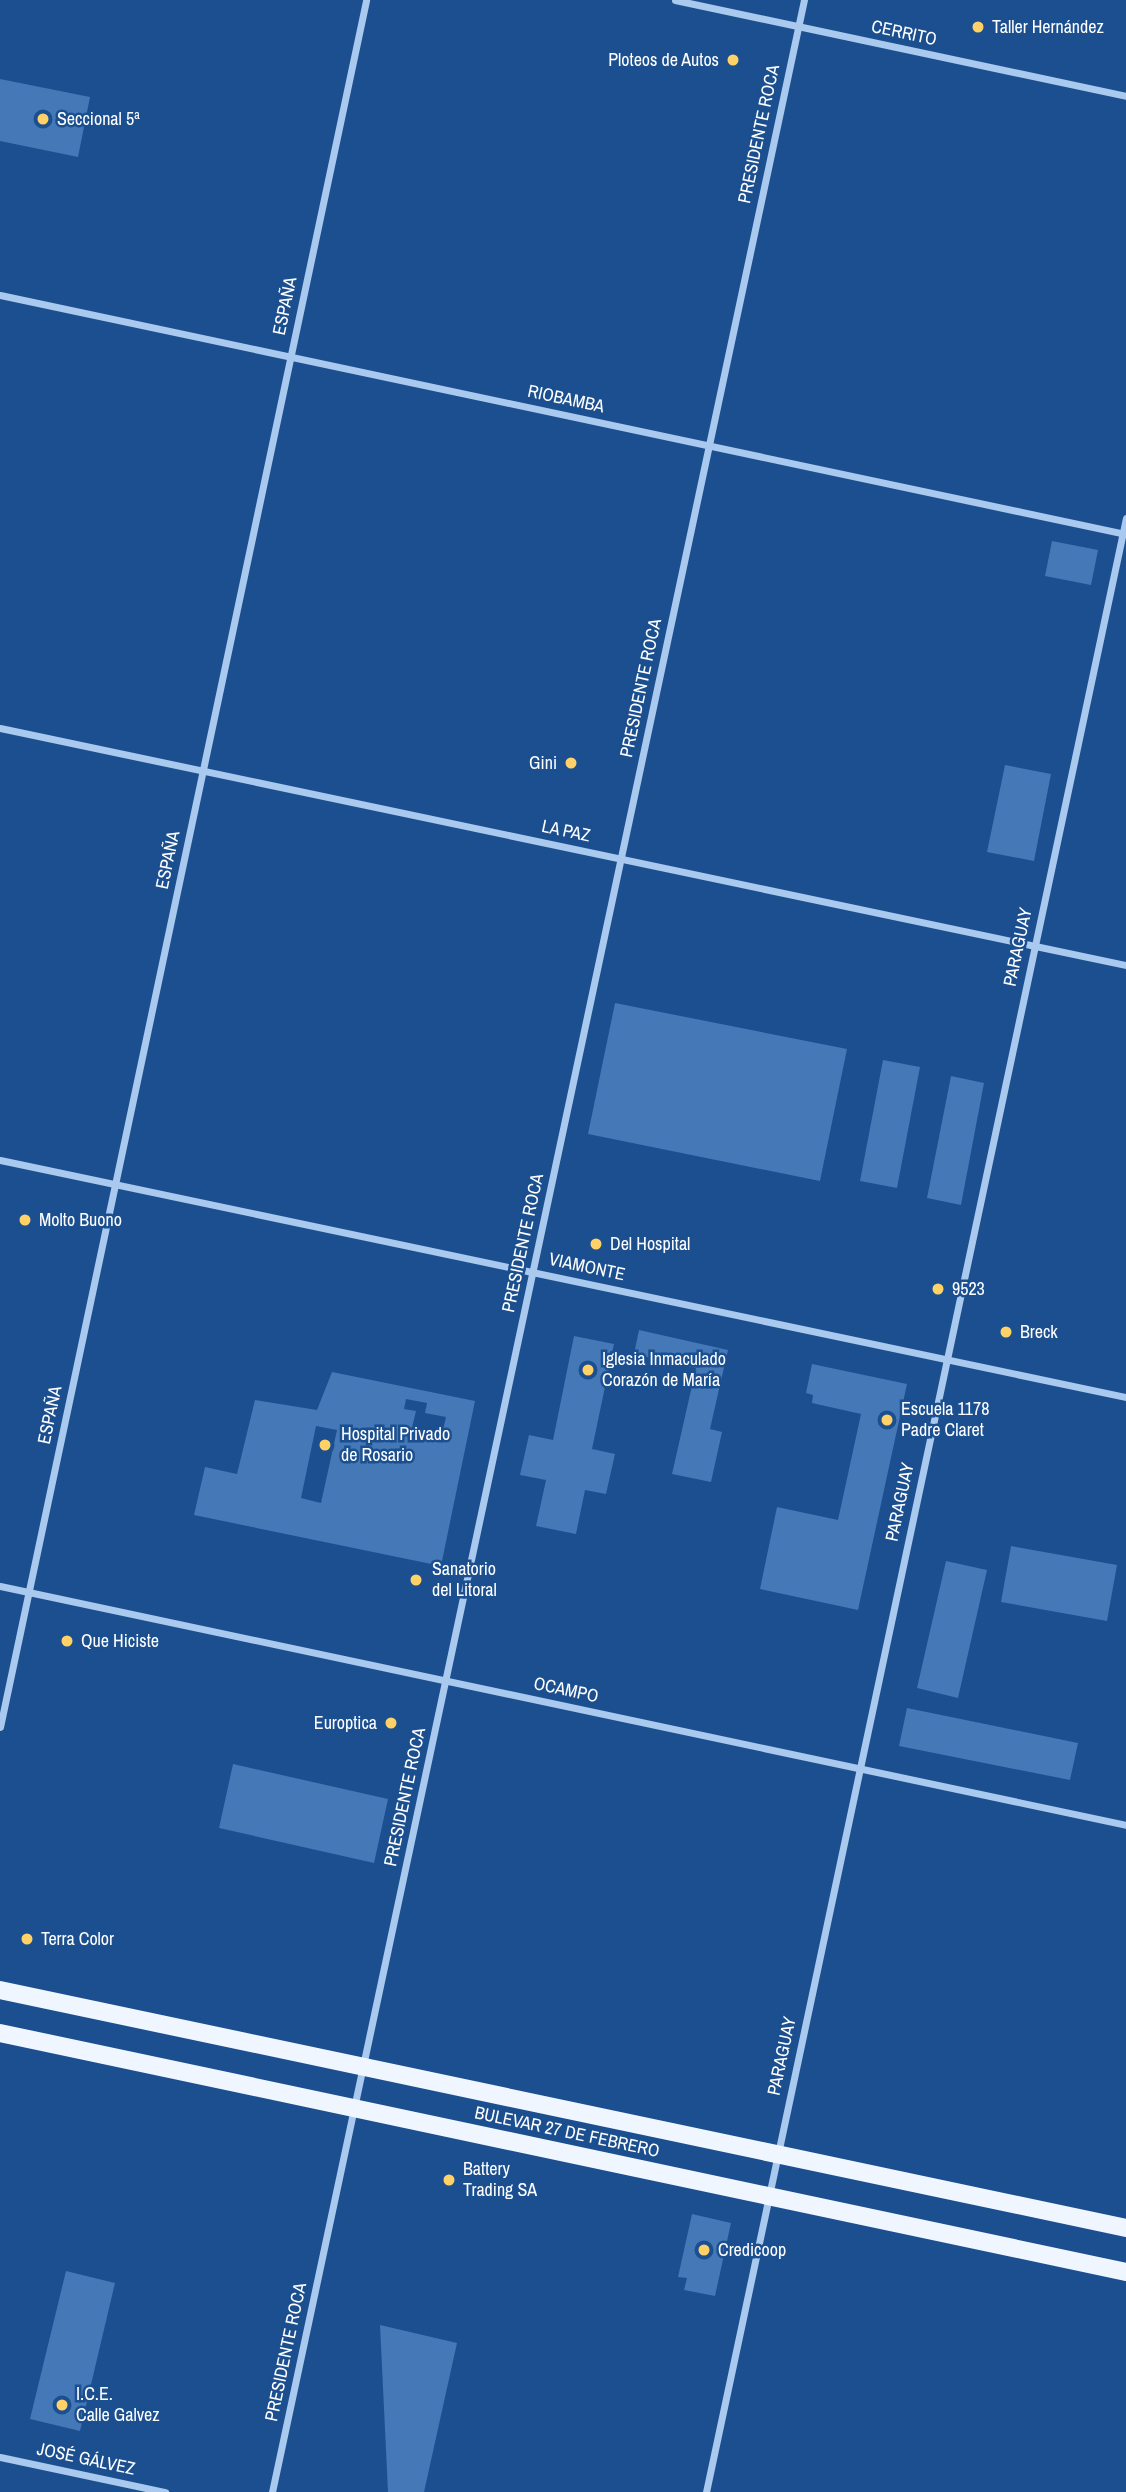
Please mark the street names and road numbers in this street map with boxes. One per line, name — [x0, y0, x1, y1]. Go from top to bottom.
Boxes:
street label: CERRITO — [869, 16, 939, 50]
street label: PRESIDENTE ROCA — [734, 63, 784, 205]
street label: ESPAÑA — [268, 275, 302, 337]
street label: RIOBAMBA — [526, 380, 606, 418]
street label: PRESIDENTE ROCA — [616, 617, 666, 759]
street label: LA PAZ — [539, 815, 593, 847]
street label: ESPAÑA — [151, 829, 185, 891]
street label: PARAGUAY — [999, 906, 1037, 988]
street label: PRESIDENTE ROCA — [498, 1172, 548, 1314]
street label: VIAMONTE — [547, 1248, 627, 1286]
street label: ESPAÑA — [33, 1384, 67, 1446]
street label: PARAGUAY — [881, 1461, 919, 1543]
street label: OCAMPO — [532, 1673, 600, 1707]
street label: PRESIDENTE ROCA — [380, 1726, 430, 1868]
street label: PARAGUAY — [763, 2015, 801, 2097]
street label: BULEVAR 27 DE FEBRERO — [473, 2102, 661, 2162]
street label: PRESIDENTE ROCA — [261, 2281, 311, 2423]
street label: JOSÉ GÁLVEZ — [35, 2438, 137, 2480]

